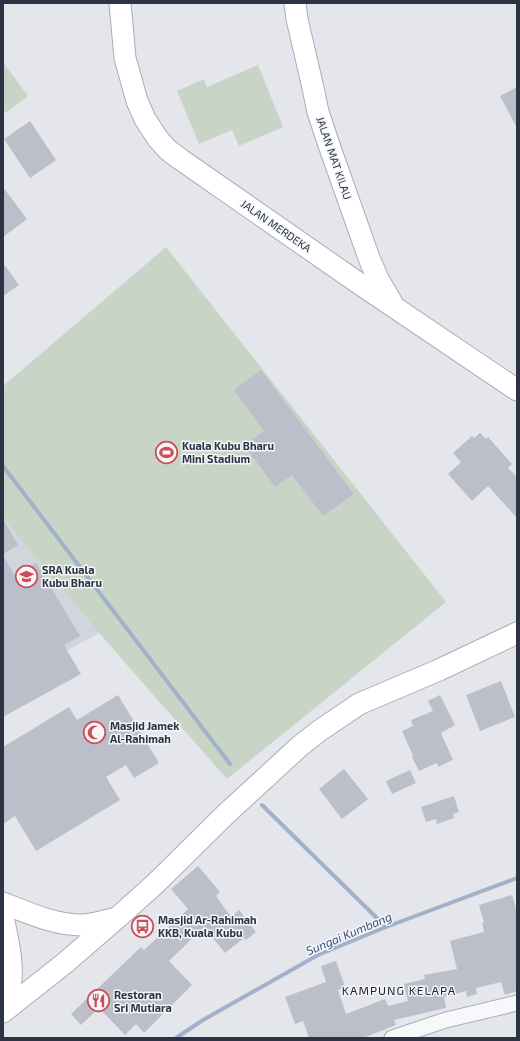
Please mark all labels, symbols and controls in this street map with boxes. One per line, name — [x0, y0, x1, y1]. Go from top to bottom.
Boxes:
street label: JALAN MAT KILAU — [314, 115, 355, 201]
street label: JALAN MERDEKA — [239, 197, 314, 255]
sports icon: Kuala Kubu Bharu Mini Stadium — [153, 439, 179, 465]
place label: Kuala Kubu Bharu Mini Stadium — [182, 439, 274, 465]
school or university icon: SRA Kuala Kubu Bharu — [14, 563, 40, 589]
place label: SRA Kuala Kubu Bharu — [42, 563, 102, 589]
mosque icon: Masjid Jamek Al-Rahimah — [81, 719, 107, 745]
place label: Masjid Jamek Al-Rahimah — [110, 719, 180, 745]
water label: Sungai Kumbang — [304, 909, 394, 957]
bus stop icon: Masjid Ar-Rahimah KKB, Kuala Kubu — [129, 913, 155, 939]
place label: Masjid Ar-Rahimah KKB, Kuala Kubu — [158, 913, 257, 939]
district label: KAMPUNG KELAPA — [342, 983, 456, 997]
restaurant icon: Restoran Sri Mutiara — [86, 988, 112, 1014]
place label: Restoran Sri Mutiara — [114, 988, 172, 1014]

